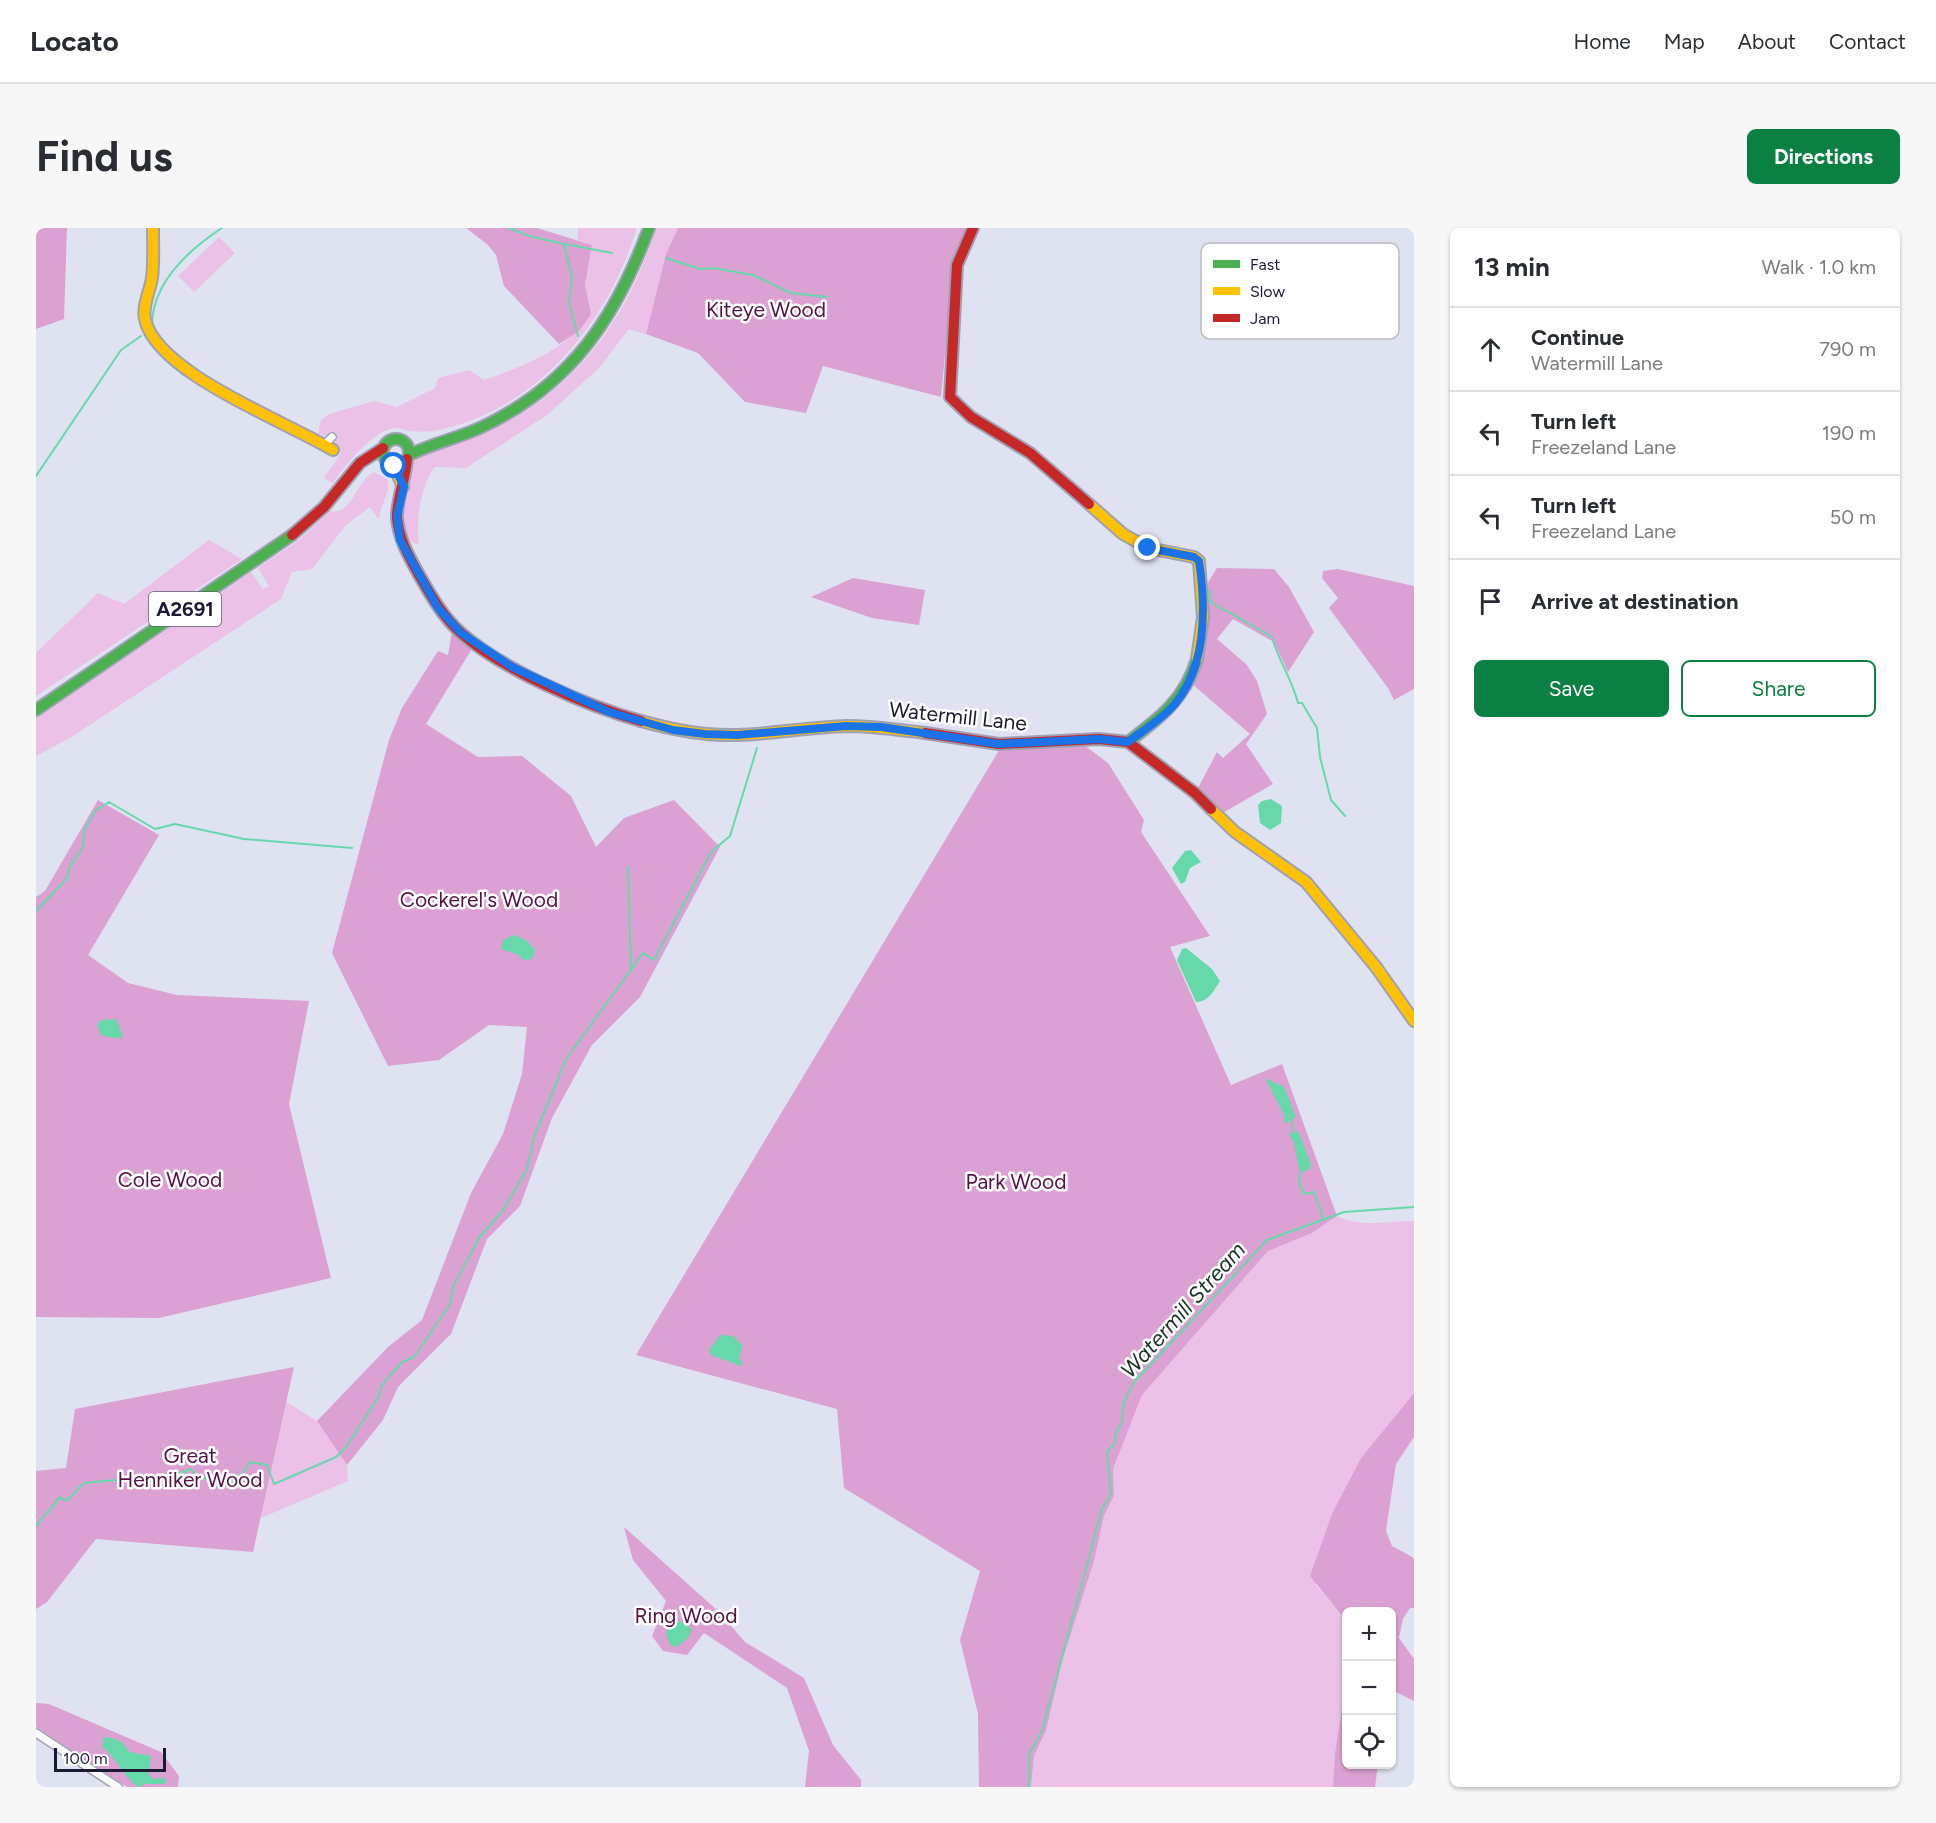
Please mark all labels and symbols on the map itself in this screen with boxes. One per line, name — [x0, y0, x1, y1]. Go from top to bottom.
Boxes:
legend — [1201, 243, 1399, 339]
text: Fast — [1250, 255, 1280, 274]
text: Slow — [1250, 282, 1285, 301]
park label: Kiteye Wood — [706, 297, 826, 322]
text: Jam — [1250, 309, 1280, 328]
route start — [380, 452, 406, 478]
route end — [1134, 534, 1160, 560]
road number: A2691 — [149, 592, 221, 626]
street label: Watermill Lane — [888, 696, 1028, 736]
park label: Cockerel's Wood — [400, 887, 558, 912]
park label: Cole Wood — [118, 1167, 222, 1192]
park label: Park Wood — [965, 1169, 1067, 1194]
water label: Watermill Stream — [1115, 1236, 1251, 1383]
park label: Great Henniker Wood — [117, 1443, 263, 1492]
park label: Ring Wood — [634, 1603, 738, 1628]
scale bar — [54, 1745, 166, 1772]

